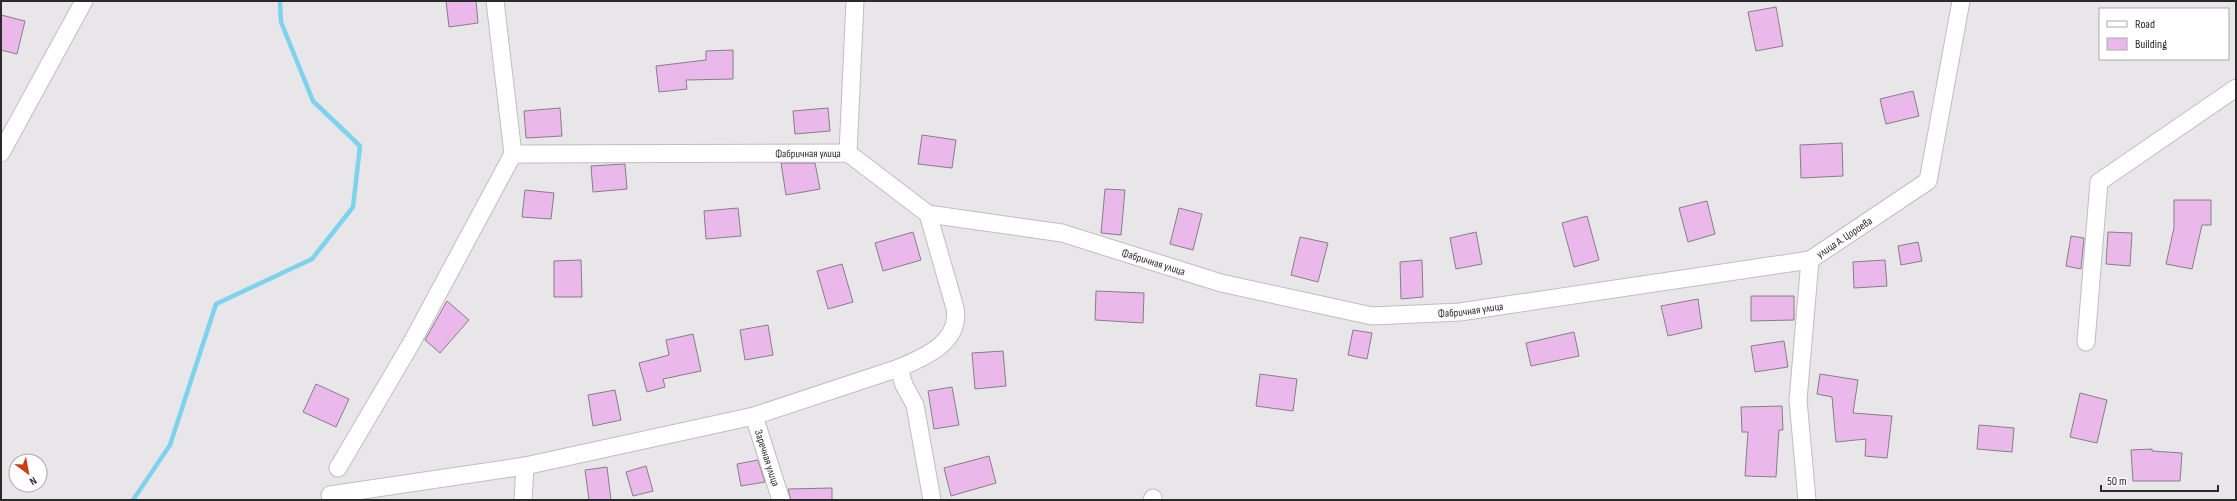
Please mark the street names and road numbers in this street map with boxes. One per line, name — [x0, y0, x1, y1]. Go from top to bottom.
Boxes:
street label: Фабричная улица — [775, 147, 841, 160]
street label: улица А. Цороева — [1814, 214, 1875, 261]
street label: Фабричная улица — [1120, 246, 1187, 278]
street label: Фабричная улица — [1438, 300, 1504, 320]
street label: Заречная улица — [752, 428, 782, 488]

